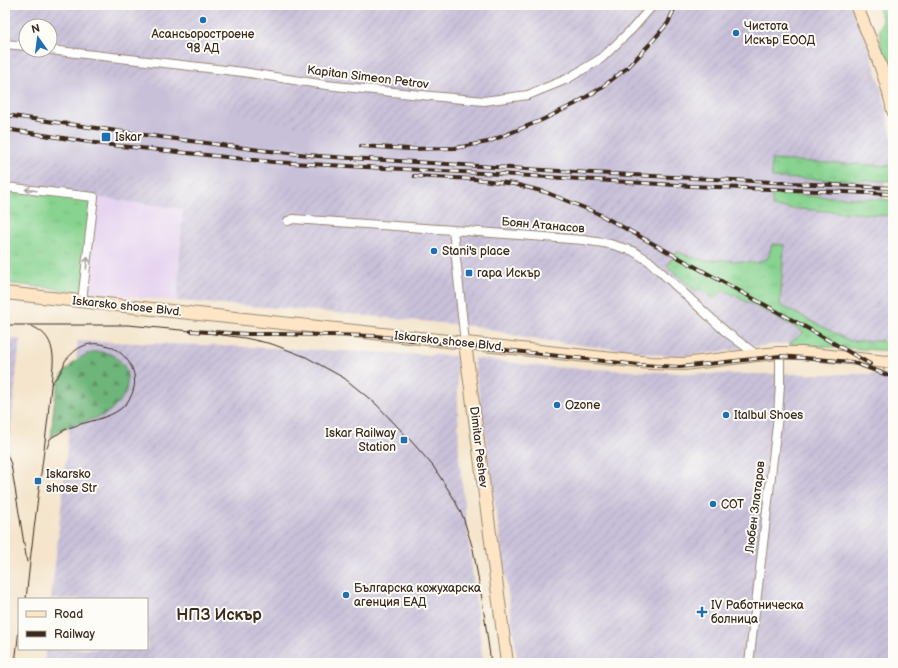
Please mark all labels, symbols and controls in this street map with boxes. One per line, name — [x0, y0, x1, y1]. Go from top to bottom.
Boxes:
marker: Асансьоростроене 98 АД — [198, 15, 208, 25]
north arrow — [18, 18, 58, 58]
place label: Чистота Искър ЕООД — [744, 19, 816, 48]
text: N — [30, 21, 41, 36]
place label: Асансьоростроене 98 АД — [151, 27, 255, 56]
marker: Чистота Искър ЕООД — [731, 28, 741, 38]
street label: Kapitan Simeon Petrov — [306, 63, 430, 92]
place label: Iskar — [115, 130, 142, 145]
marker: Iskar — [100, 131, 112, 143]
one-way arrow — [25, 186, 38, 193]
street label: Боян Атанасов — [501, 214, 586, 237]
place label: Stani's place — [442, 244, 510, 259]
marker: Stani's place — [429, 246, 439, 256]
one-way arrow — [83, 256, 90, 269]
place label: гара Искър — [477, 266, 540, 281]
marker: гара Искър — [464, 268, 474, 278]
street label: Iskarsko shose Blvd. — [72, 293, 182, 320]
street label: Iskarsko shose Blvd. — [394, 328, 504, 355]
place label: Ozone — [565, 398, 600, 413]
marker: Ozone — [552, 400, 562, 410]
street label: Dimitar Peshev — [466, 406, 491, 489]
place label: Italbul Shoes — [734, 408, 803, 423]
marker: Italbul Shoes — [721, 410, 731, 420]
place label: Iskar Railway Station — [325, 426, 397, 455]
marker: Iskar Railway Station — [399, 435, 409, 445]
street label: Любен Златаров — [742, 460, 769, 555]
place label: Iskarsko shose Str — [46, 467, 97, 496]
marker: Iskarsko shose Str — [33, 476, 43, 486]
place label: СОТ — [721, 497, 744, 512]
marker: СОТ — [708, 499, 718, 509]
place label: Българска кожухарска агенция ЕАД — [354, 581, 481, 610]
marker: Българска кожухарска агенция ЕАД — [341, 590, 351, 600]
legend — [18, 598, 148, 650]
place label: IV Работническа болница — [711, 598, 804, 627]
district label: НПЗ Искър — [176, 606, 262, 625]
marker: IV Работническа болница — [696, 606, 708, 618]
text: Road — [54, 607, 83, 622]
text: Railway — [54, 627, 96, 642]

